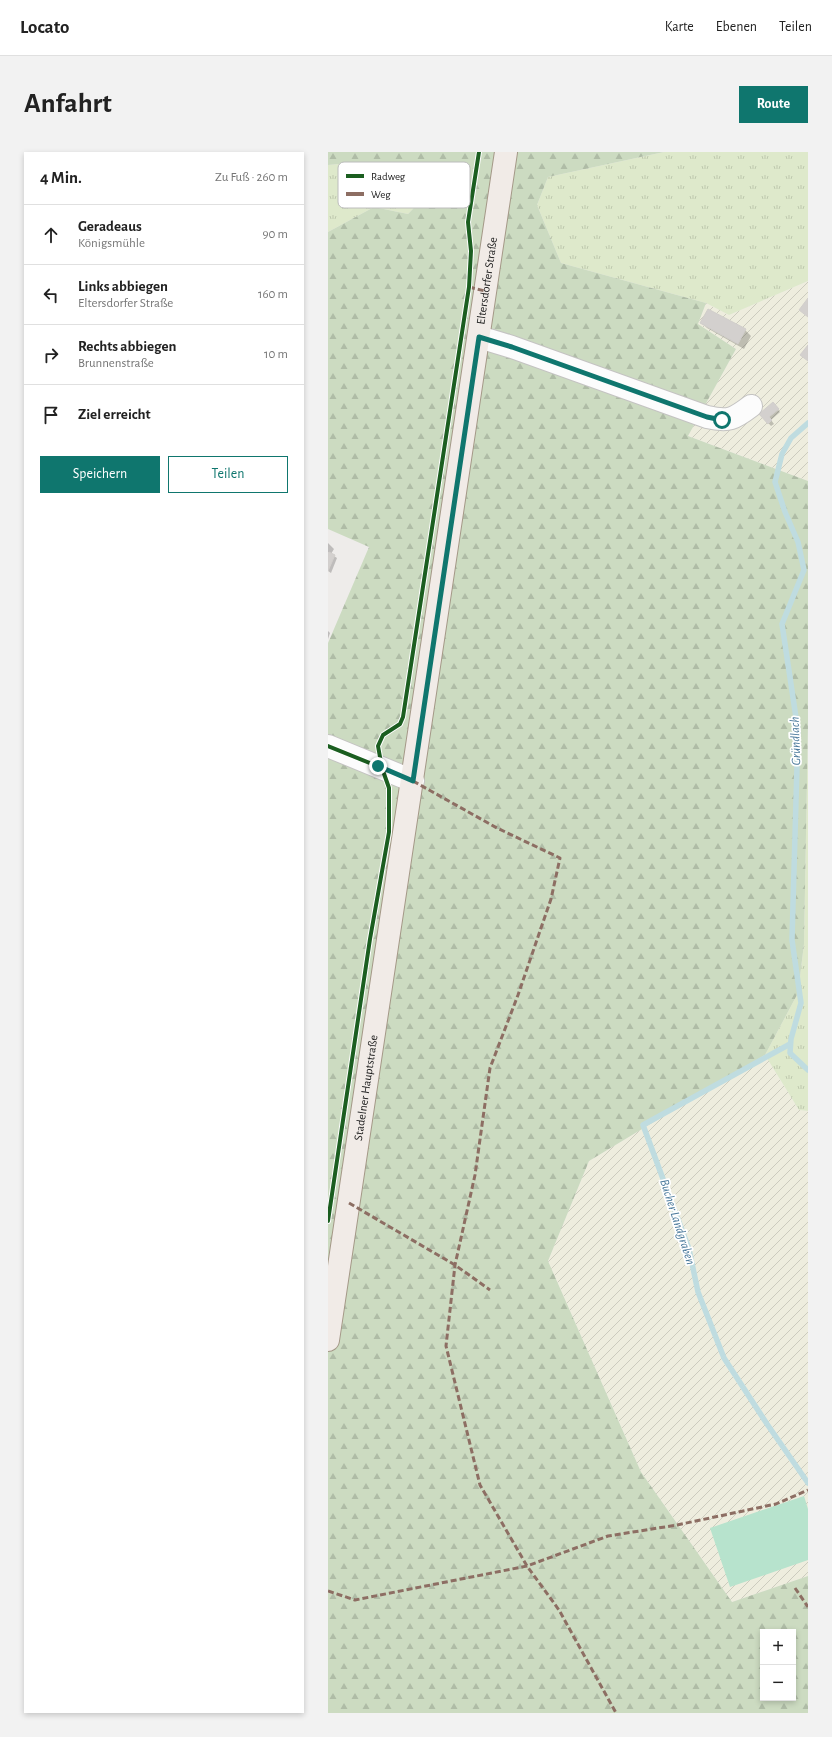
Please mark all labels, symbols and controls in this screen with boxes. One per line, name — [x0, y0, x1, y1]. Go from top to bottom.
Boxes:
text: Locato — [20, 18, 69, 37]
text: Karte — [665, 20, 694, 34]
text: Ebenen — [716, 20, 757, 34]
text: Teilen — [779, 20, 812, 34]
button: Route — [739, 86, 808, 123]
text: Anfahrt — [24, 90, 112, 118]
legend — [338, 162, 470, 208]
text: 4 Min. — [40, 169, 82, 186]
text: Zu Fuß · 260 m — [215, 171, 288, 184]
text: Radweg — [371, 171, 406, 182]
text: Weg — [371, 189, 391, 200]
text: Geradeaus — [78, 219, 142, 234]
icon: ahead — [40, 224, 62, 246]
text: 90 m — [262, 228, 288, 241]
street label: Eltersdorfer Straße — [474, 236, 499, 325]
text: Königsmühle — [78, 237, 145, 250]
text: Links abbiegen — [78, 279, 168, 294]
icon: left — [40, 284, 62, 306]
text: 160 m — [258, 288, 288, 301]
text: Eltersdorfer Straße — [78, 297, 173, 310]
text: Rechts abbiegen — [78, 339, 176, 354]
icon: right — [40, 344, 62, 366]
text: 10 m — [264, 348, 288, 361]
text: Brunnenstraße — [78, 357, 154, 370]
icon: arrive — [40, 404, 62, 426]
text: Ziel erreicht — [78, 407, 151, 422]
route start — [713, 411, 731, 429]
button: Speichern — [40, 456, 160, 493]
button: Teilen — [168, 456, 288, 493]
water label: Gründlach — [789, 716, 803, 766]
route end — [369, 757, 387, 775]
street label: Stadelner Hauptstraße — [352, 1034, 380, 1142]
water label: Bucher Landgraben — [657, 1178, 697, 1266]
map controls — [760, 1629, 796, 1701]
button: + — [760, 1629, 796, 1665]
button: − — [760, 1665, 796, 1701]

